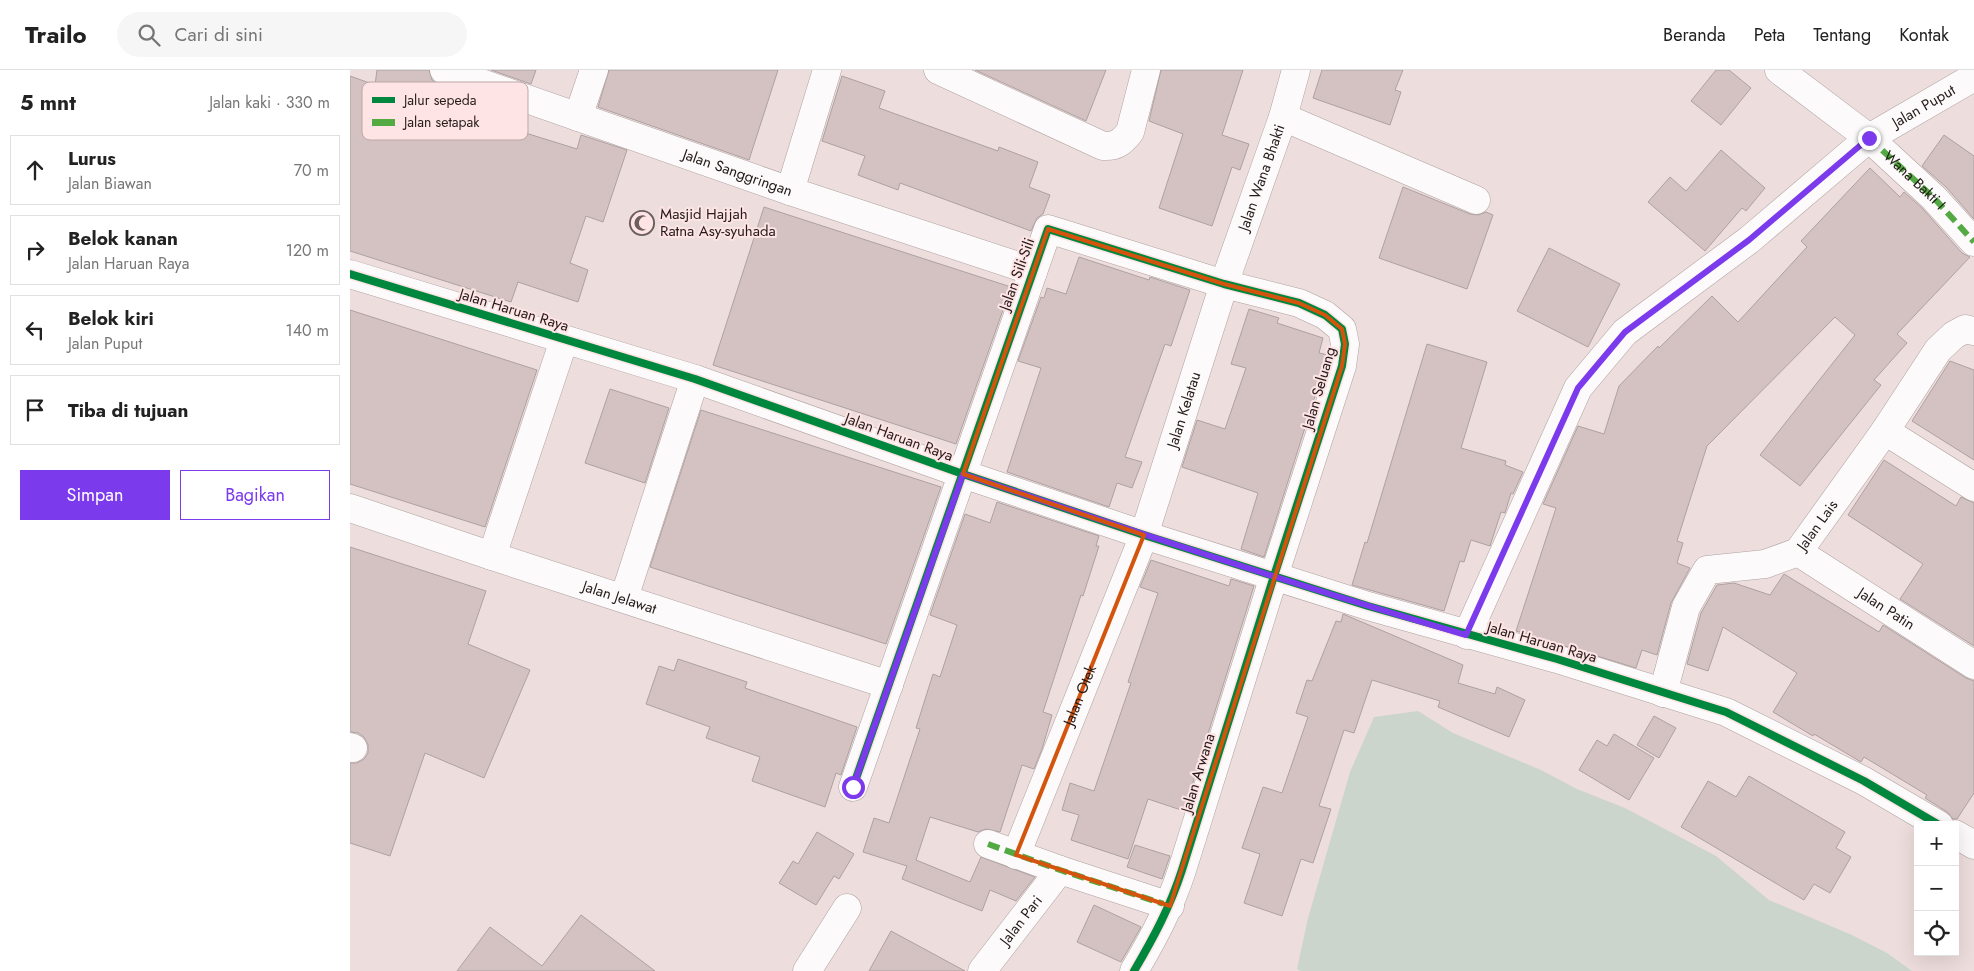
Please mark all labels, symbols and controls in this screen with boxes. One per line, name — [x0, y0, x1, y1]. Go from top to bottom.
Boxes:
search box — [117, 12, 467, 57]
text: Trailo — [25, 17, 87, 52]
icon: search — [135, 21, 163, 49]
text: Cari di sini — [175, 21, 263, 48]
text: Beranda — [1663, 22, 1726, 48]
text: Peta — [1754, 22, 1785, 48]
text: Tentang — [1813, 22, 1871, 48]
text: Kontak — [1899, 22, 1949, 48]
street label: Jalan Puput — [1886, 79, 1960, 134]
legend — [362, 82, 528, 140]
text: 5 mnt — [20, 88, 76, 118]
text: Jalur sepeda — [402, 90, 476, 110]
text: Jalan kaki · 330 m — [209, 91, 330, 114]
text: Jalan setapak — [402, 112, 480, 132]
street label: Jalan Wana Bhakti — [1232, 121, 1291, 236]
route end — [1858, 127, 1881, 150]
street label: Jalan Sanggringan — [678, 143, 795, 202]
text: Lurus — [68, 145, 116, 172]
street label: Wana Bakti I — [1879, 146, 1951, 215]
icon: ahead — [21, 156, 49, 184]
text: 70 m — [294, 159, 329, 182]
text: Jalan Biawan — [68, 172, 152, 195]
place label: Masjid Hajjah Ratna Asy-syuhada — [660, 203, 776, 242]
mosque icon: Masjid Hajjah Ratna Asy-syuhada — [629, 210, 655, 236]
text: Belok kanan — [68, 225, 178, 252]
street label: Jalan Sili-Sili — [993, 235, 1040, 315]
icon: right — [21, 236, 49, 264]
text: 120 m — [286, 239, 329, 262]
text: Jalan Haruan Raya — [68, 252, 189, 275]
street label: Jalan Haruan Raya — [454, 282, 572, 337]
text: Belok kiri — [68, 305, 154, 332]
icon: left — [21, 316, 49, 344]
text: 140 m — [286, 319, 329, 342]
text: Jalan Puput — [68, 332, 142, 355]
street label: Jalan Seluang — [1296, 344, 1341, 434]
street label: Jalan Kelatau — [1161, 369, 1206, 453]
icon: arrive — [21, 396, 49, 424]
text: Tiba di tujuan — [68, 397, 188, 424]
street label: Jalan Haruan Raya — [840, 407, 956, 467]
button: Simpan — [20, 470, 170, 520]
button: Bagikan — [180, 470, 330, 520]
street label: Jalan Lais — [1790, 495, 1843, 557]
street label: Jalan Jelawat — [578, 574, 660, 620]
street label: Jalan Patin — [1852, 581, 1919, 635]
street label: Jalan Haruan Raya — [1482, 615, 1600, 668]
street label: Jalan Otek — [1057, 661, 1102, 731]
street label: Jalan Arwana — [1175, 731, 1220, 817]
route start — [842, 776, 865, 799]
map controls — [1914, 821, 1959, 956]
button: + — [1914, 821, 1959, 866]
button: − — [1914, 866, 1959, 911]
street label: Jalan Pari — [993, 891, 1048, 952]
button: locate — [1914, 911, 1959, 956]

